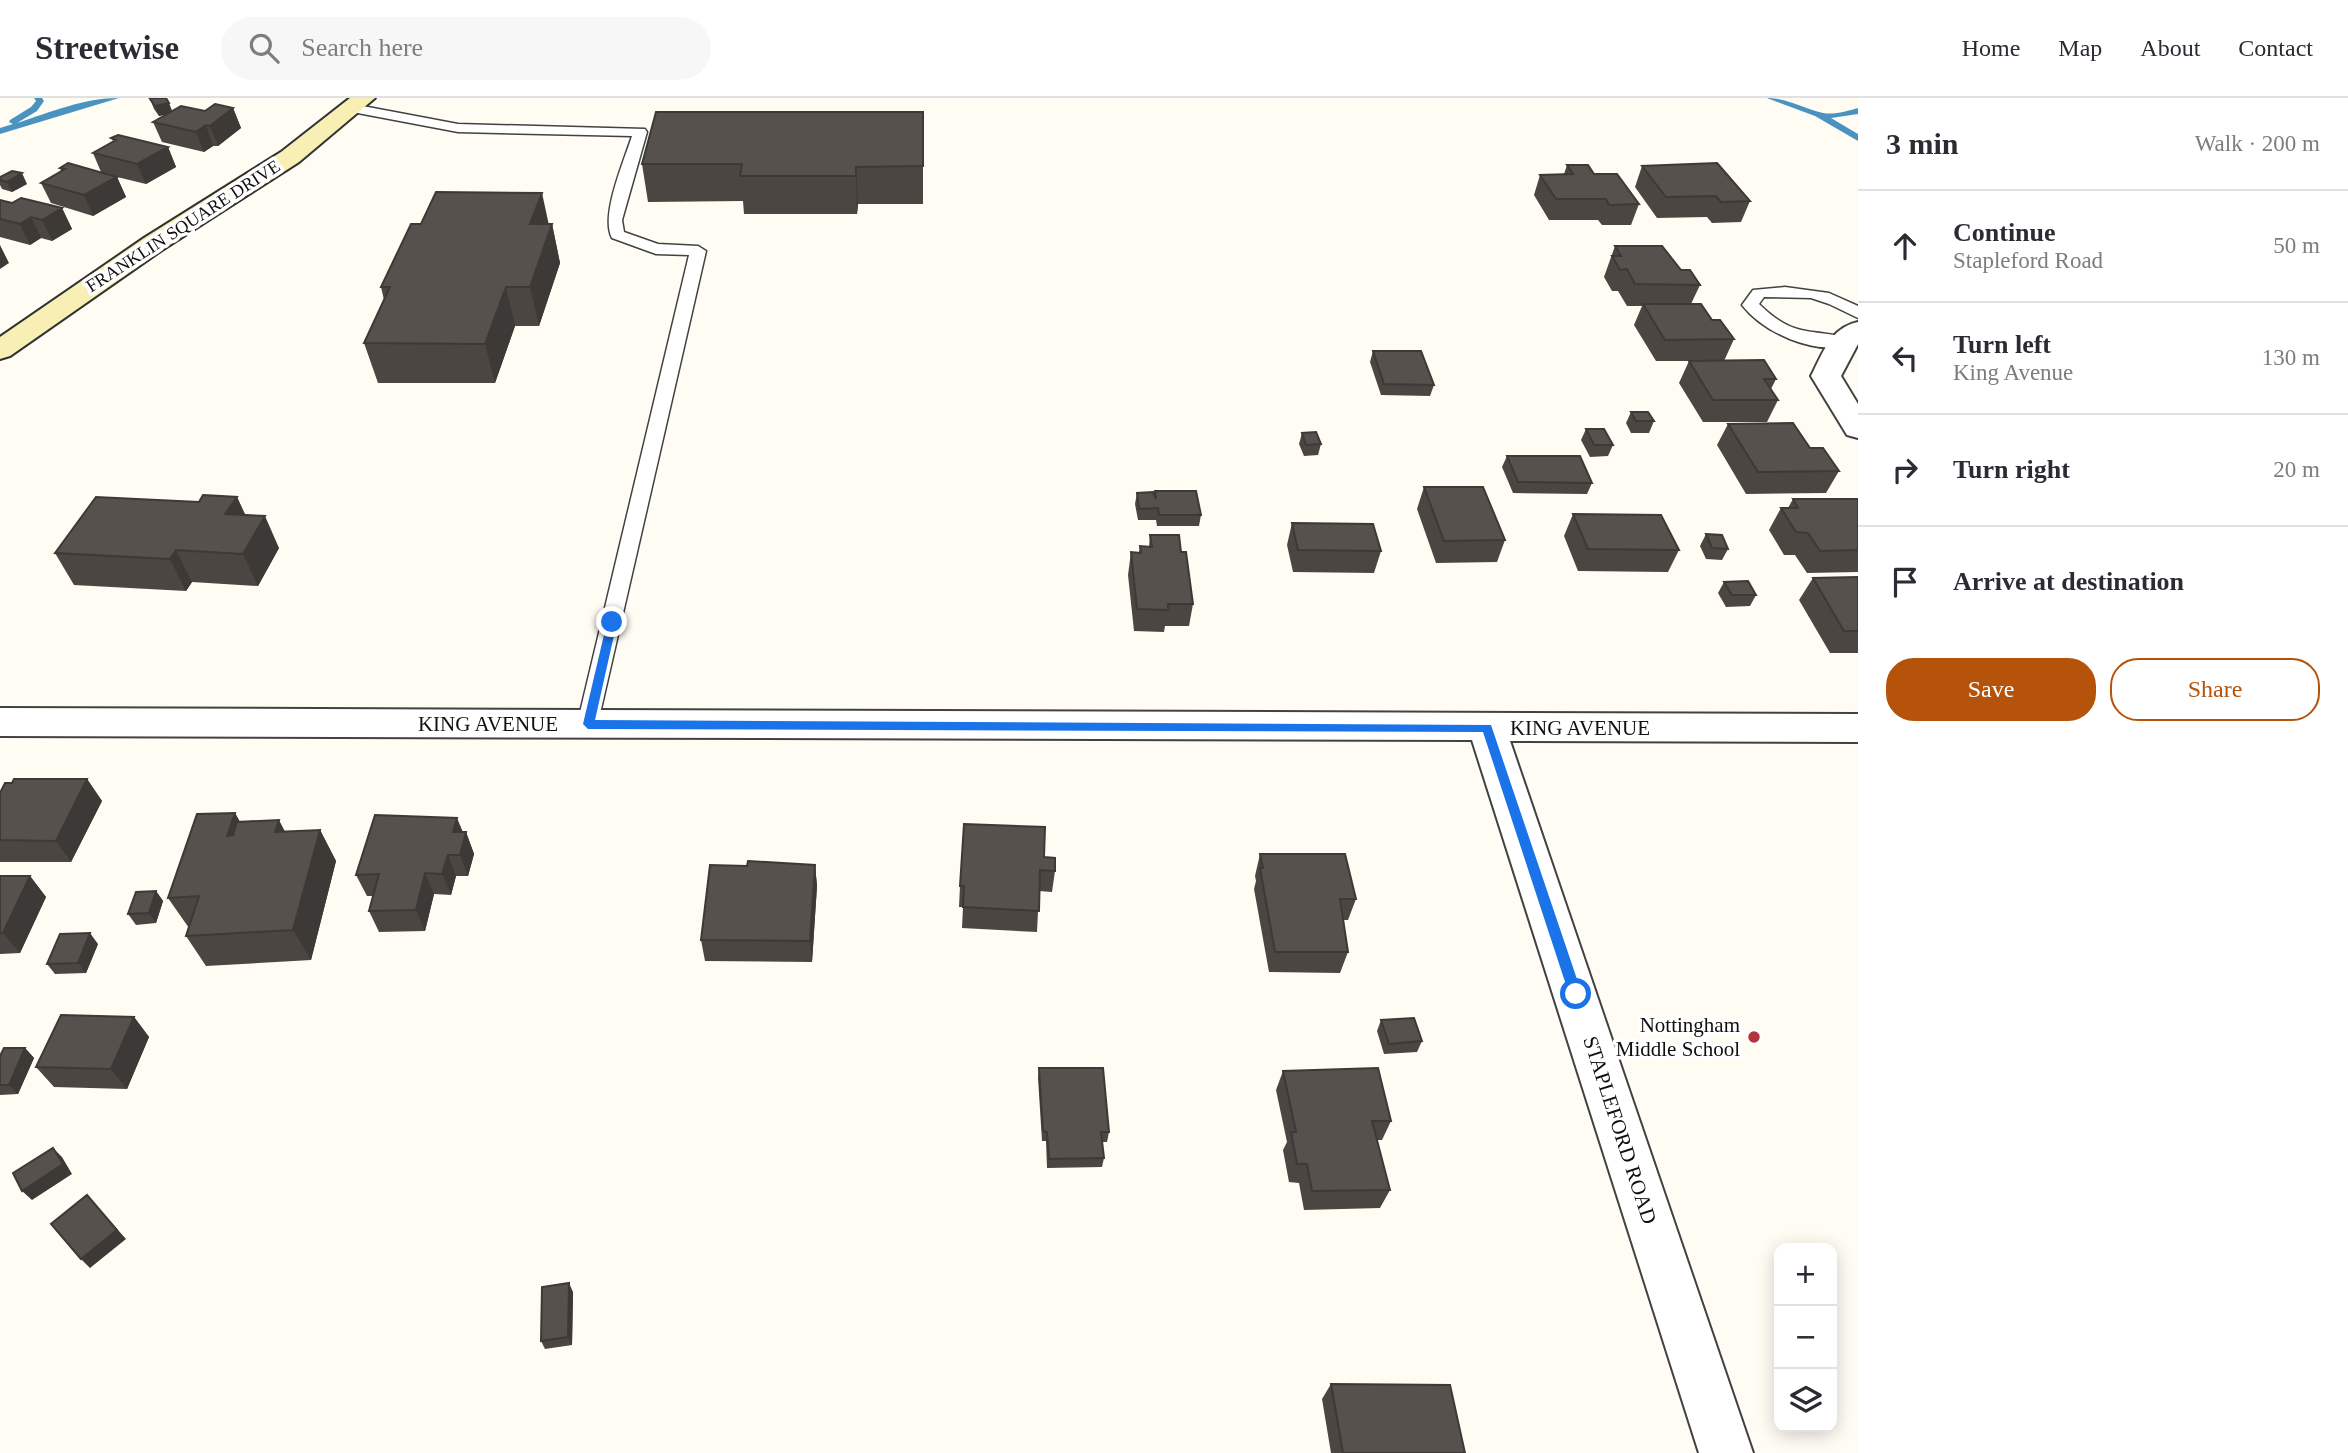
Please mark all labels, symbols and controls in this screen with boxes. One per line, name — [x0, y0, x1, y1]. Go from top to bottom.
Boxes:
search box — [221, 17, 711, 80]
icon: search — [245, 29, 283, 67]
text: Streetwise — [35, 30, 179, 66]
text: Search here — [301, 33, 423, 62]
text: Home — [1962, 35, 2020, 61]
text: Map — [2058, 35, 2102, 61]
text: About — [2140, 35, 2200, 61]
text: Contact — [2238, 35, 2313, 61]
text: 3 min — [1886, 127, 1959, 160]
text: Walk · 200 m — [2195, 131, 2320, 156]
street label: FRANKLIN SQUARE DRIVE — [82, 156, 284, 296]
text: Continue — [1953, 218, 2056, 247]
icon: ahead — [1886, 227, 1924, 265]
text: 50 m — [2273, 233, 2320, 258]
text: Stapleford Road — [1953, 248, 2103, 273]
text: Turn left — [1953, 330, 2051, 359]
icon: left — [1886, 339, 1924, 377]
text: 130 m — [2262, 345, 2320, 370]
text: King Avenue — [1953, 360, 2073, 385]
icon: right — [1886, 451, 1924, 489]
text: Turn right — [1953, 455, 2070, 484]
text: 20 m — [2273, 457, 2320, 482]
icon: arrive — [1886, 563, 1924, 601]
text: Arrive at destination — [1953, 567, 2184, 596]
route end — [596, 606, 627, 637]
button: Save — [1886, 658, 2096, 721]
button: Share — [2110, 658, 2320, 721]
street label: KING AVENUE — [418, 712, 558, 736]
street label: KING AVENUE — [1510, 716, 1650, 740]
route start — [1560, 978, 1591, 1009]
place label: Nottingham Middle School — [1616, 1013, 1740, 1061]
marker: Nottingham Middle School — [1746, 1029, 1762, 1045]
street label: STAPLEFORD ROAD — [1578, 1033, 1662, 1227]
map controls — [1774, 1243, 1837, 1432]
button: + — [1774, 1243, 1837, 1306]
button: − — [1774, 1306, 1837, 1369]
button: layers — [1774, 1369, 1837, 1432]

